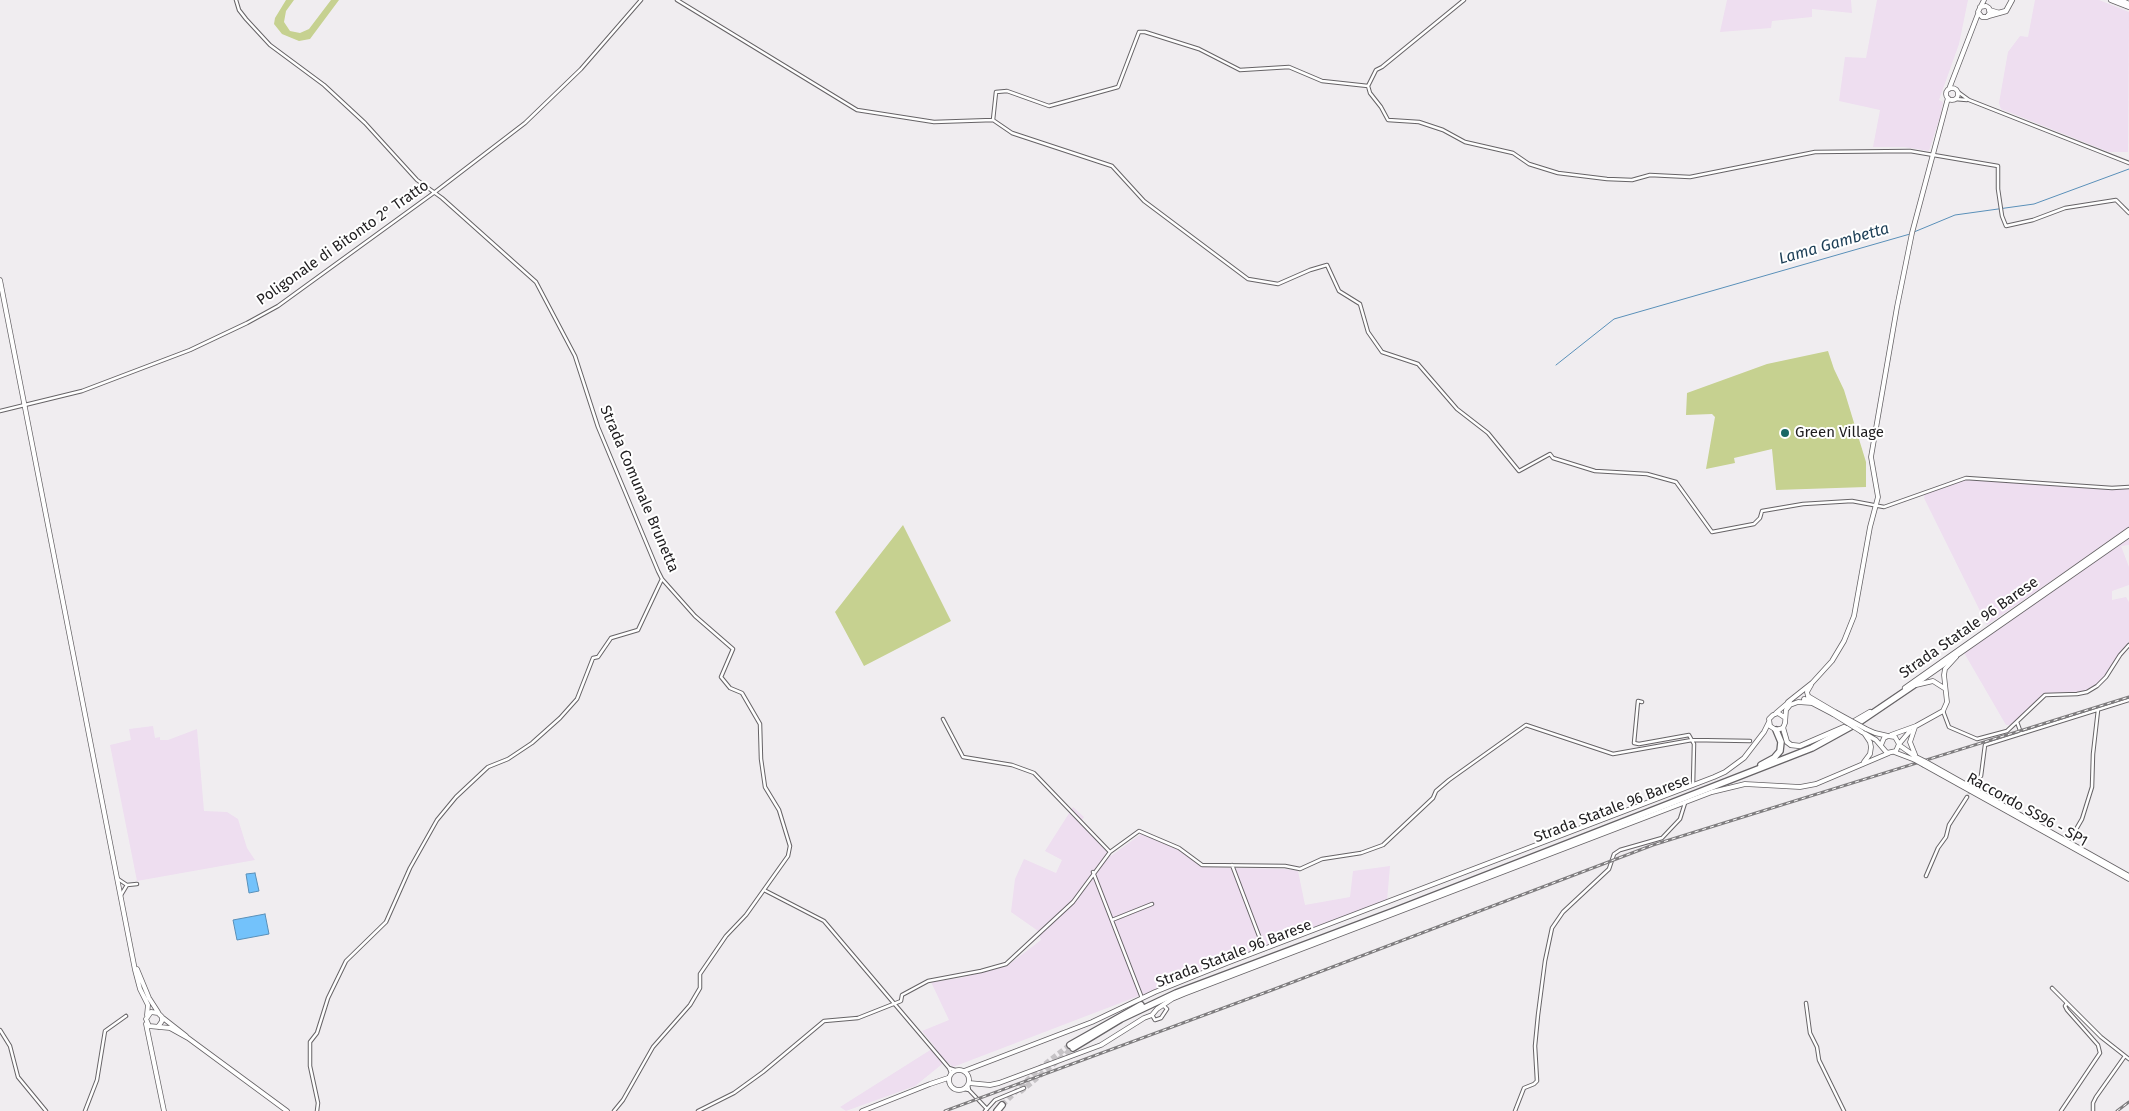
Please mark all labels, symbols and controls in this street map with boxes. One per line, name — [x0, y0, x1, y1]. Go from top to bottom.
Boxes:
street label: Poligonale di Bitonto 2° Tratto — [254, 177, 432, 309]
water label: Lama Gambetta — [1777, 219, 1891, 269]
street label: Strada Comunale Brunetta — [596, 403, 682, 575]
place label: Green Village — [1795, 424, 1884, 442]
marker: Green Village — [1779, 427, 1791, 439]
street label: Strada Statale 96 Barese — [1896, 573, 2042, 683]
street label: Raccordo SS96 - SP1 — [1963, 769, 2091, 851]
street label: Strada Statale 96 Barese — [1532, 771, 1692, 847]
street label: Strada Statale 96 Barese — [1154, 916, 1314, 992]

